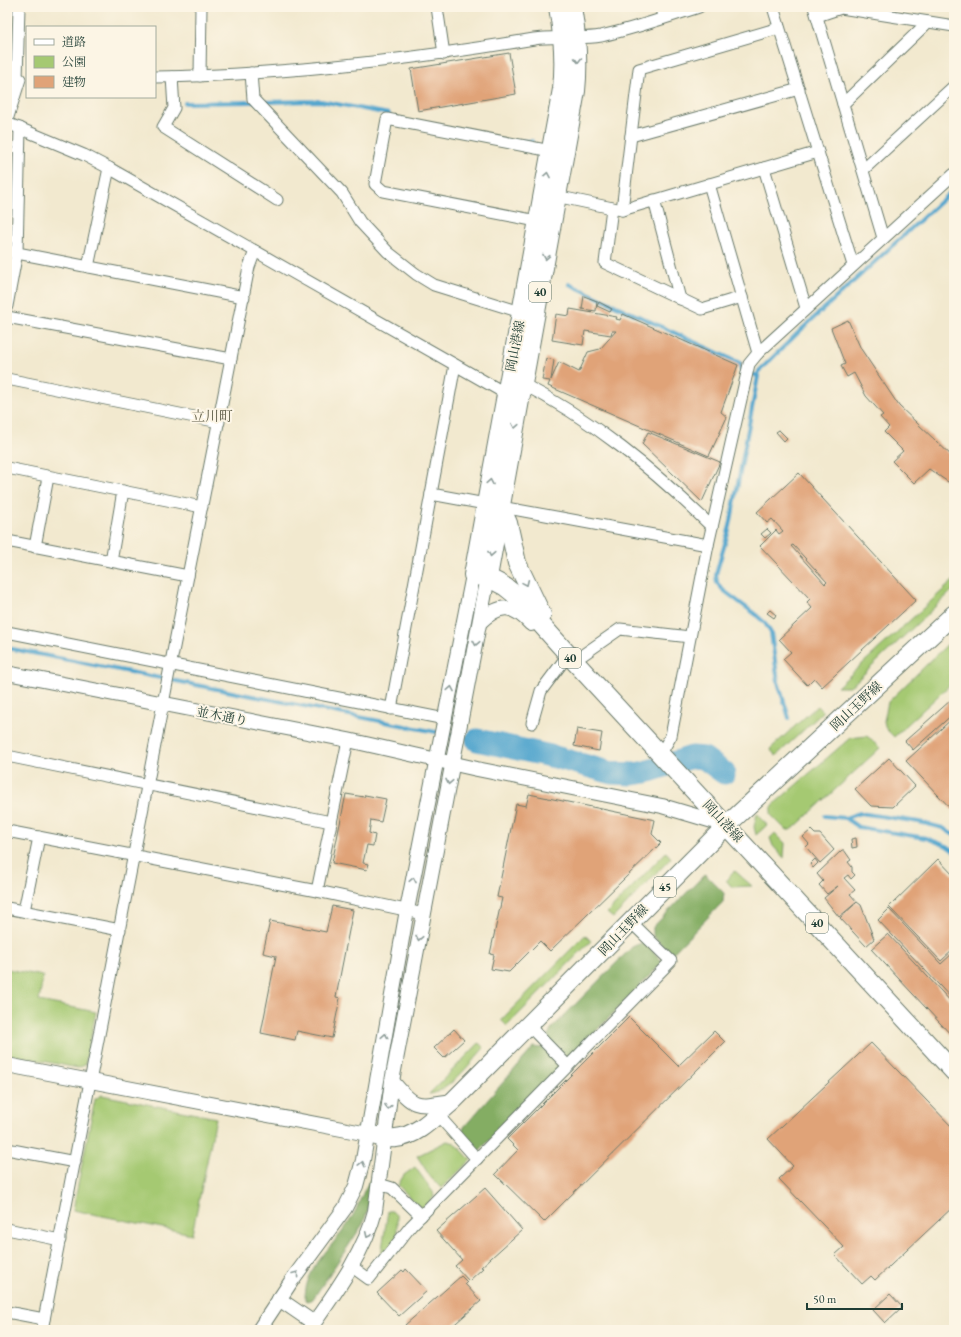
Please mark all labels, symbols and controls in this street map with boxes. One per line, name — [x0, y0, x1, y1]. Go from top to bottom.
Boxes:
legend — [26, 26, 156, 98]
text: 道路 — [62, 34, 86, 50]
text: 公園 — [62, 54, 86, 70]
one-way arrow — [574, 57, 582, 63]
text: 建物 — [62, 74, 86, 90]
one-way arrow — [542, 172, 551, 178]
one-way arrow — [542, 254, 551, 260]
road number: 40 — [529, 282, 551, 302]
street label: 岡山港線 — [502, 319, 528, 373]
district label: 立川町 — [191, 407, 233, 425]
one-way arrow — [512, 423, 520, 429]
one-way arrow — [485, 478, 494, 485]
one-way arrow — [488, 551, 496, 557]
one-way arrow — [521, 579, 529, 586]
one-way arrow — [472, 640, 480, 646]
road number: 40 — [559, 648, 581, 668]
street label: 岡山玉野線 — [826, 678, 886, 734]
one-way arrow — [446, 685, 454, 692]
street label: 並木通り — [195, 703, 249, 729]
one-way arrow — [446, 779, 454, 786]
street label: 岡山港線 — [699, 796, 747, 846]
one-way arrow — [409, 877, 417, 884]
road number: 45 — [654, 877, 676, 897]
street label: 岡山玉野線 — [594, 901, 652, 959]
road number: 40 — [806, 913, 828, 933]
one-way arrow — [416, 934, 424, 941]
one-way arrow — [380, 1033, 389, 1039]
one-way arrow — [384, 1104, 393, 1110]
one-way arrow — [357, 1161, 366, 1168]
one-way arrow — [365, 1230, 373, 1238]
one-way arrow — [291, 1272, 298, 1279]
scale bar — [807, 1285, 902, 1311]
text: 50 m — [813, 1291, 837, 1307]

